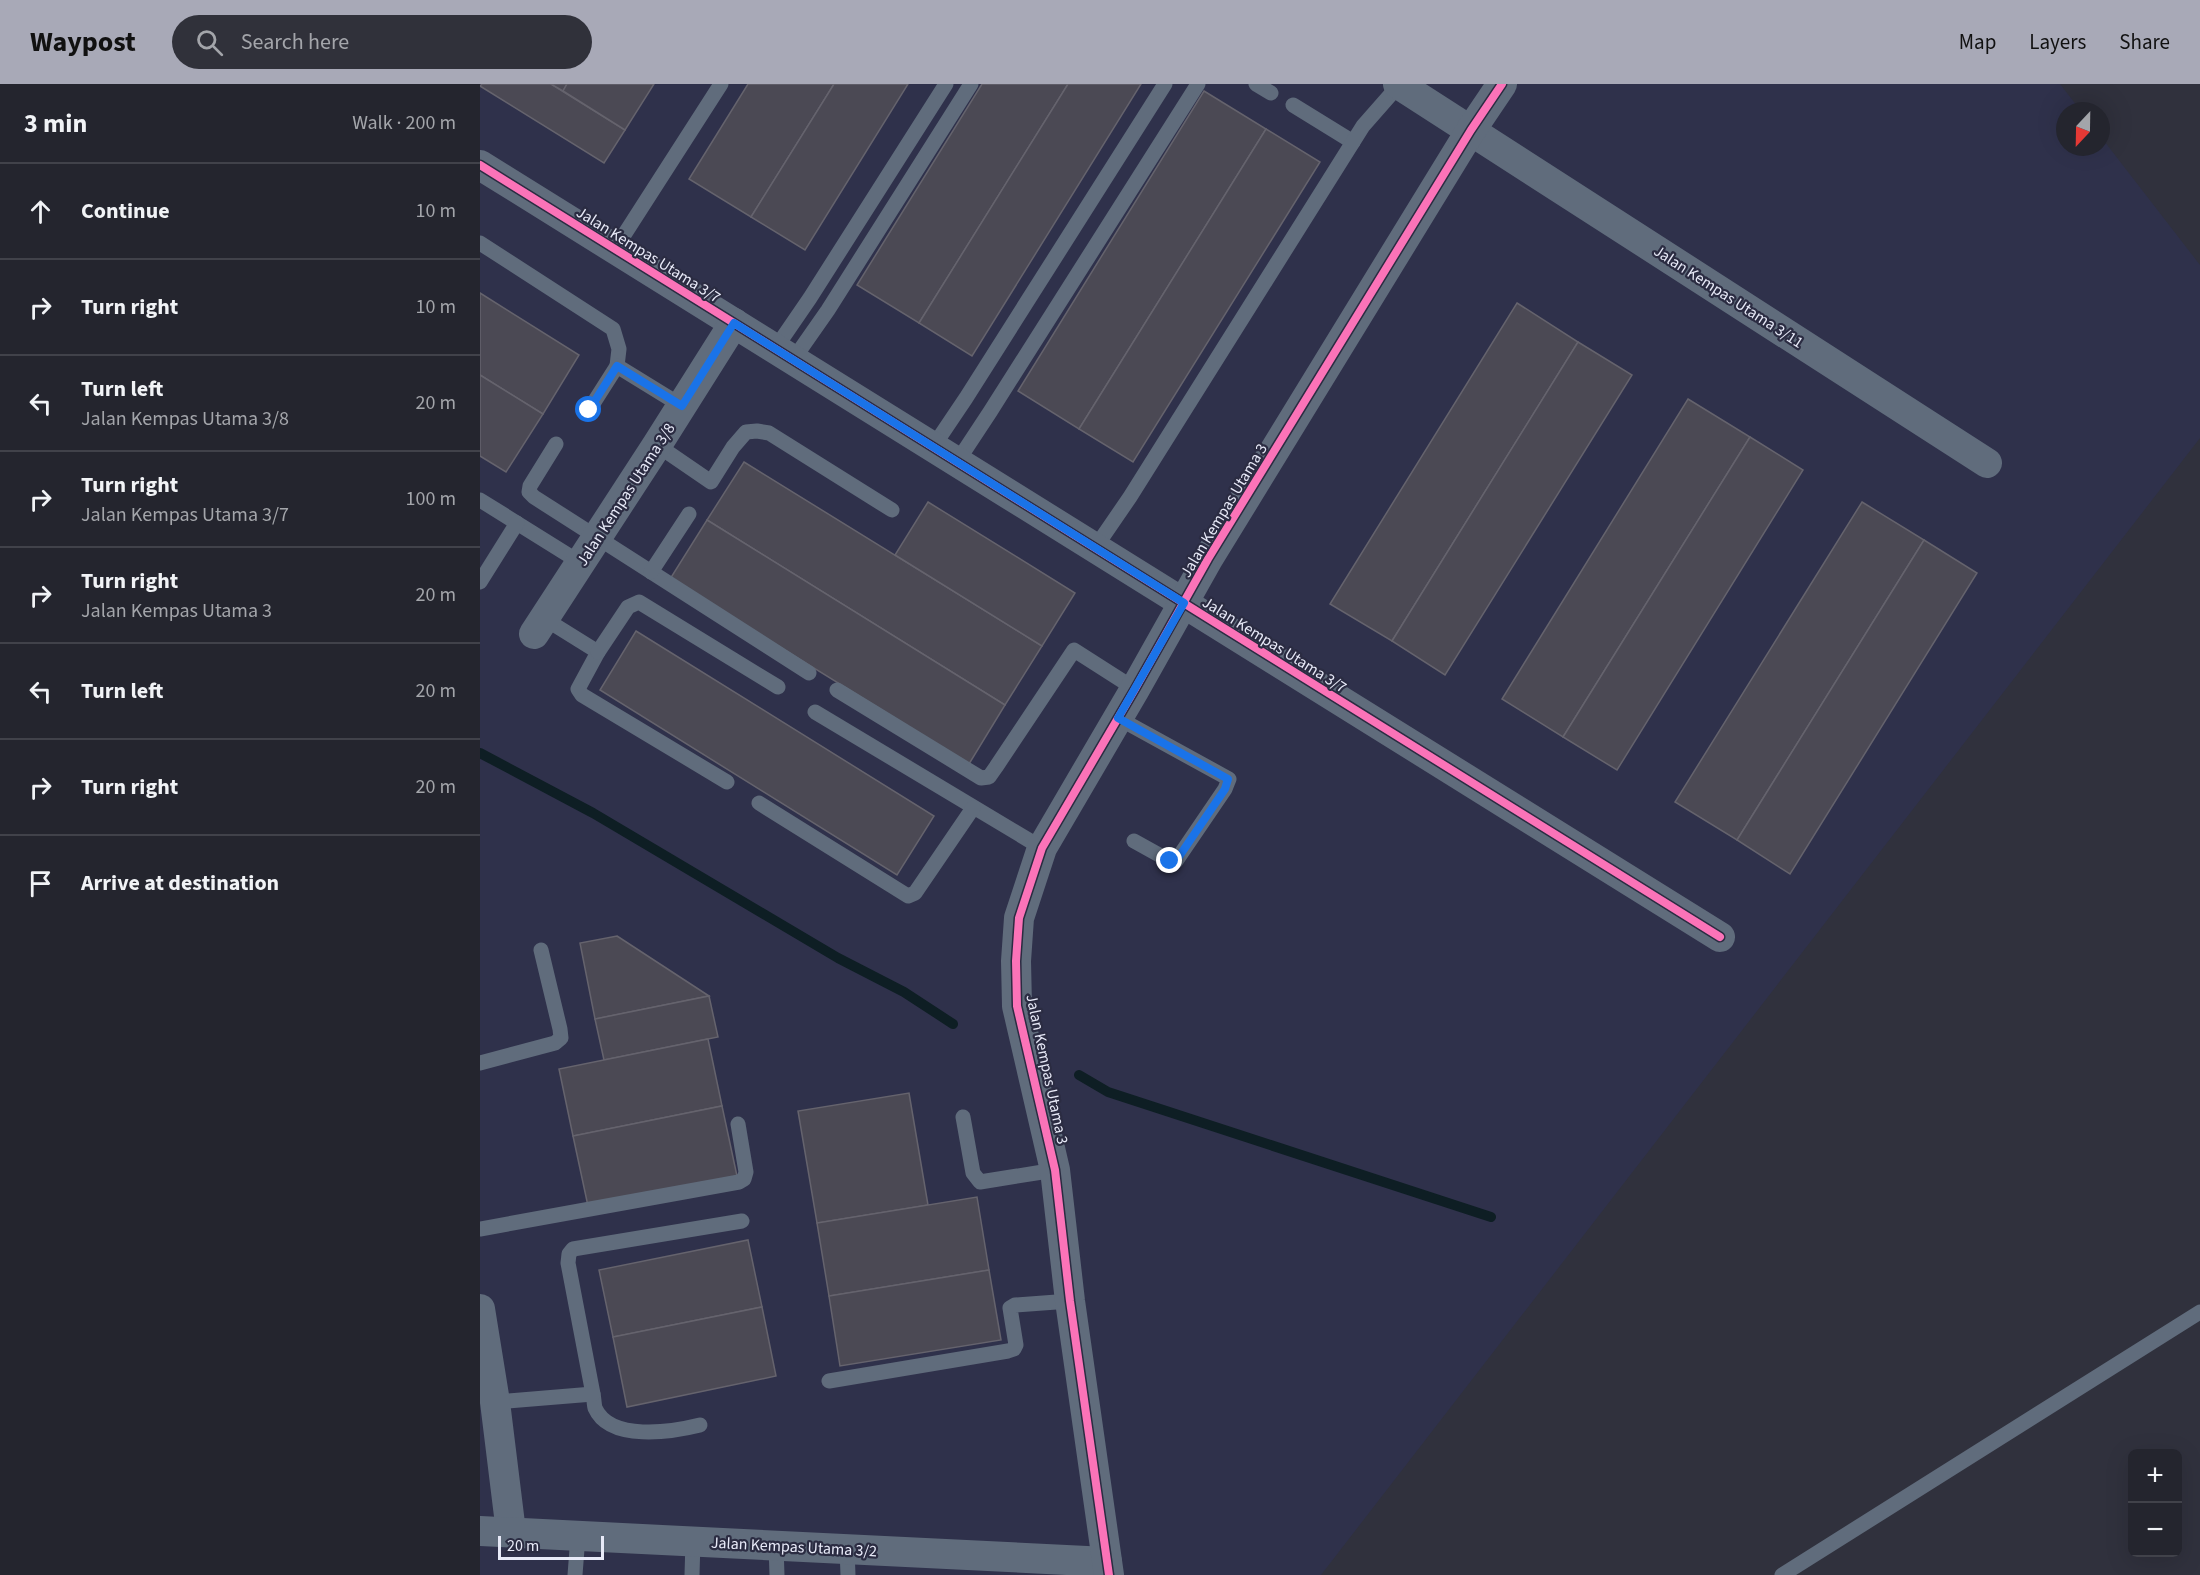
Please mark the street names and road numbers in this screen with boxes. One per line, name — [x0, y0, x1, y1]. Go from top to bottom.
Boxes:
street label: Jalan Kempas Utama 3/7 — [572, 201, 725, 308]
street label: Jalan Kempas Utama 3/11 — [1649, 240, 1808, 354]
street label: Jalan Kempas Utama 3/8 — [571, 419, 680, 570]
street label: Jalan Kempas Utama 3 — [1175, 439, 1273, 582]
street label: Jalan Kempas Utama 3/7 — [1198, 591, 1351, 698]
street label: Jalan Kempas Utama 3 — [1020, 992, 1074, 1146]
street label: Jalan Kempas Utama 3/2 — [710, 1532, 878, 1562]

